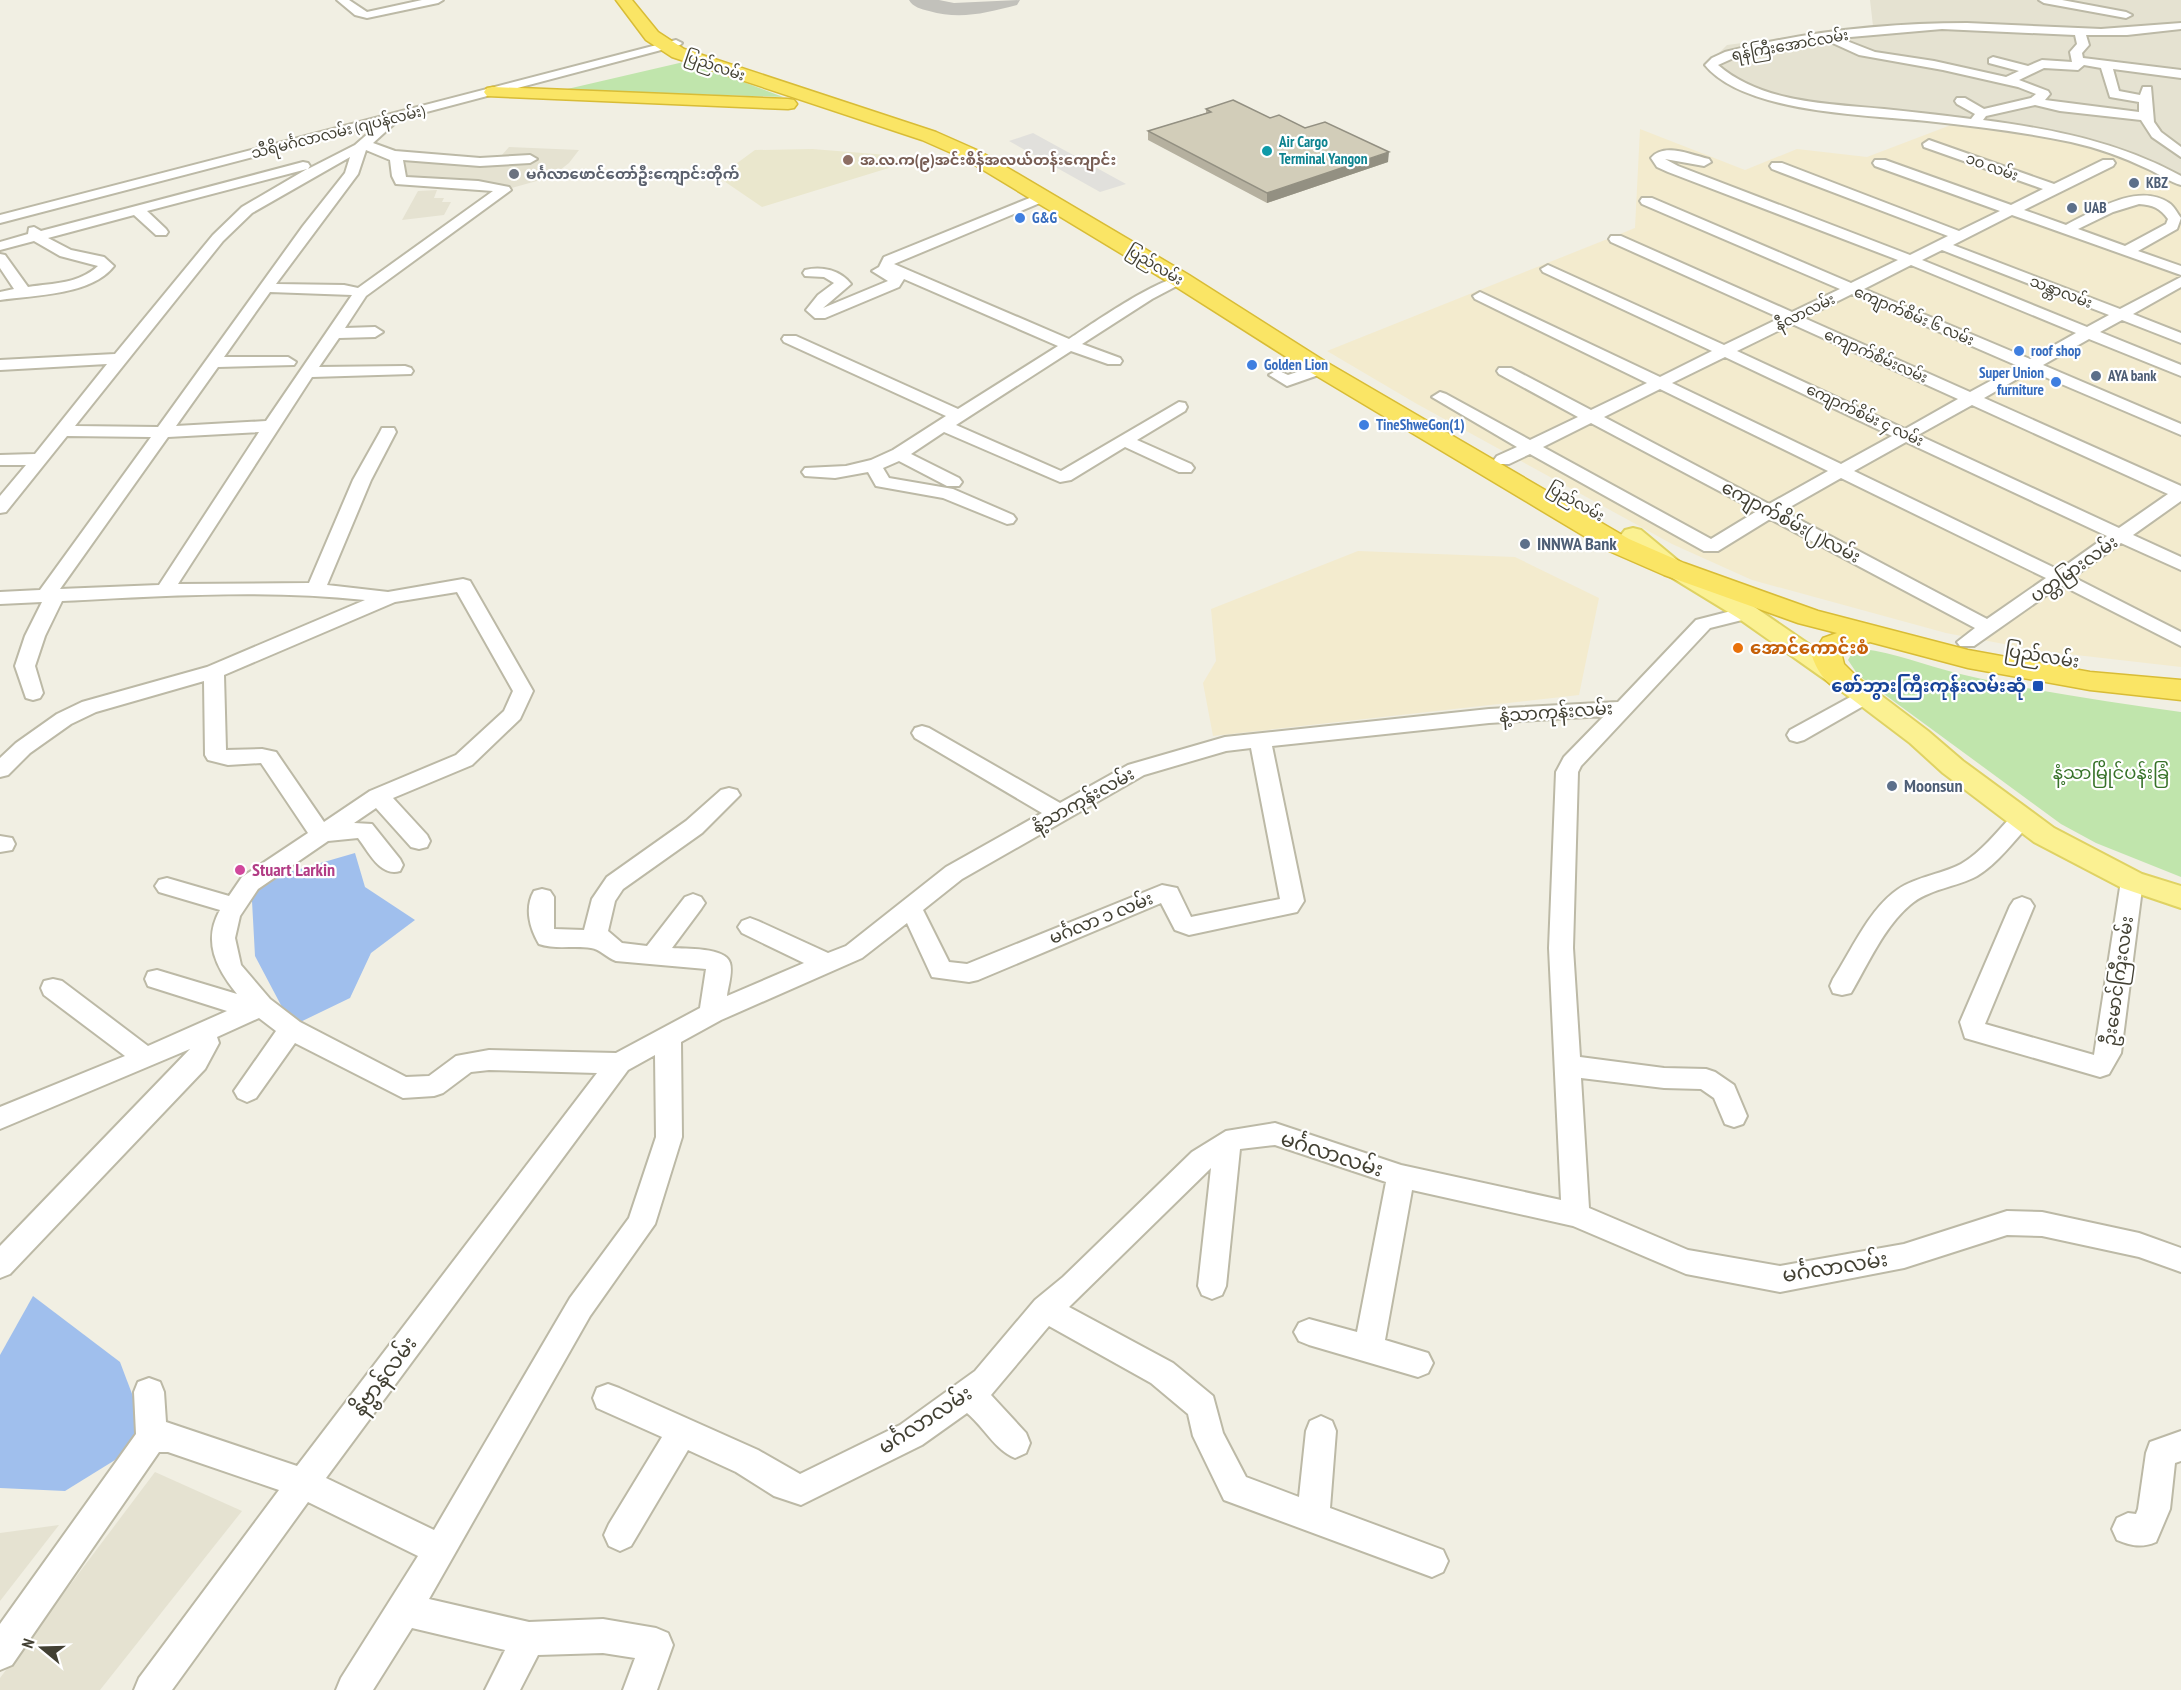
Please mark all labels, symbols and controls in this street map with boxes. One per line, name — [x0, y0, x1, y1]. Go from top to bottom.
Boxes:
street label: ရန်ကြီးအောင်လမ်း — [1730, 25, 1850, 67]
street label: ပြည်လမ်း — [682, 46, 748, 88]
street label: သီရိမင်္ဂလာလမ်း (ဂျပန်လမ်း) — [249, 101, 428, 165]
place label: Air Cargo Terminal Yangon — [1278, 132, 1368, 168]
marker: Air Cargo Terminal Yangon — [1260, 144, 1274, 158]
street label: ၁၀ လမ်း — [1963, 148, 2021, 185]
place label: အ.လ.က(၉)အင်းစိန်အလယ်တန်းကျောင်း — [860, 150, 1116, 172]
marker: အ.လ.က(၉)အင်းစိန်အလယ်တန်းကျောင်း — [841, 153, 855, 167]
place label: မင်္ဂလာဖောင်တော်ဦးကျောင်းတိုက် — [526, 164, 739, 186]
marker: မင်္ဂလာဖောင်တော်ဦးကျောင်းတိုက် — [507, 167, 521, 181]
place label: KBZ — [2146, 173, 2168, 192]
marker: KBZ — [2127, 176, 2141, 190]
place label: UAB — [2084, 198, 2107, 217]
marker: UAB — [2065, 201, 2079, 215]
place label: G&G — [1032, 208, 1058, 227]
marker: G&G — [1013, 211, 1027, 225]
street label: ပြည်လမ်း — [1122, 240, 1187, 291]
street label: သန္တာလမ်း — [2026, 271, 2095, 315]
street label: ကျောက်စိမ်း ၆ လမ်း — [1850, 282, 1977, 352]
street label: နီလာလမ်း — [1772, 289, 1839, 337]
street label: ကျောက်စိမ်းလမ်း — [1820, 324, 1931, 390]
place label: roof shop — [2031, 341, 2081, 360]
marker: roof shop — [2012, 344, 2026, 358]
place label: Golden Lion — [1264, 355, 1328, 374]
marker: Golden Lion — [1245, 358, 1259, 372]
place label: Super Union furniture — [1979, 363, 2044, 399]
place label: AYA bank — [2107, 366, 2157, 385]
marker: AYA bank — [2089, 369, 2103, 383]
marker: Super Union furniture — [2049, 375, 2063, 389]
street label: ကျောက်စိမ်း ၄ လမ်း — [1802, 379, 1927, 453]
place label: TineShweGon(1) — [1376, 415, 1465, 434]
marker: TineShweGon(1) — [1357, 418, 1371, 432]
street label: ကျောက်စိမ်း(၂)လမ်း — [1716, 473, 1866, 571]
street label: ပြည်လမ်း — [1543, 478, 1608, 528]
street label: ပတ္တမြားလမ်း — [2025, 529, 2124, 610]
place label: INNWA Bank — [1537, 532, 1617, 555]
marker: INNWA Bank — [1518, 537, 1532, 551]
place label: အောင်ကောင်းစံ — [1750, 636, 1869, 659]
street label: ပြည်လမ်း — [2003, 637, 2081, 677]
marker: အောင်ကောင်းစံ — [1731, 641, 1745, 655]
place label: စော်ဘွားကြီးကုန်းလမ်းဆုံ — [1831, 674, 2026, 700]
marker: စော်ဘွားကြီးကုန်းလမ်းဆုံ — [2031, 679, 2045, 693]
street label: နံ့သာကုန်းလမ်း — [1498, 695, 1614, 731]
park label: နံ့သာမြိုင်ပန်းခြံ — [2053, 759, 2169, 788]
street label: နံ့သာကုန်းလမ်း — [1027, 761, 1140, 841]
place label: Moonsun — [1904, 774, 1962, 797]
marker: Moonsun — [1885, 779, 1899, 793]
place label: Stuart Larkin — [252, 858, 335, 881]
marker: Stuart Larkin — [233, 863, 247, 877]
street label: မင်္ဂလာ ၁ လမ်း — [1045, 885, 1156, 949]
street label: ဦးမောင်ကြီးလမ်း — [2095, 914, 2142, 1048]
street label: မင်္ဂလာလမ်း — [1277, 1122, 1388, 1183]
street label: မင်္ဂလာလမ်း — [1780, 1243, 1890, 1288]
street label: နိဗ္ဗာန်လမ်း — [343, 1329, 426, 1424]
street label: မင်္ဂလာလမ်း — [872, 1378, 977, 1460]
north arrow — [12, 1618, 72, 1678]
text: N — [17, 1636, 39, 1650]

